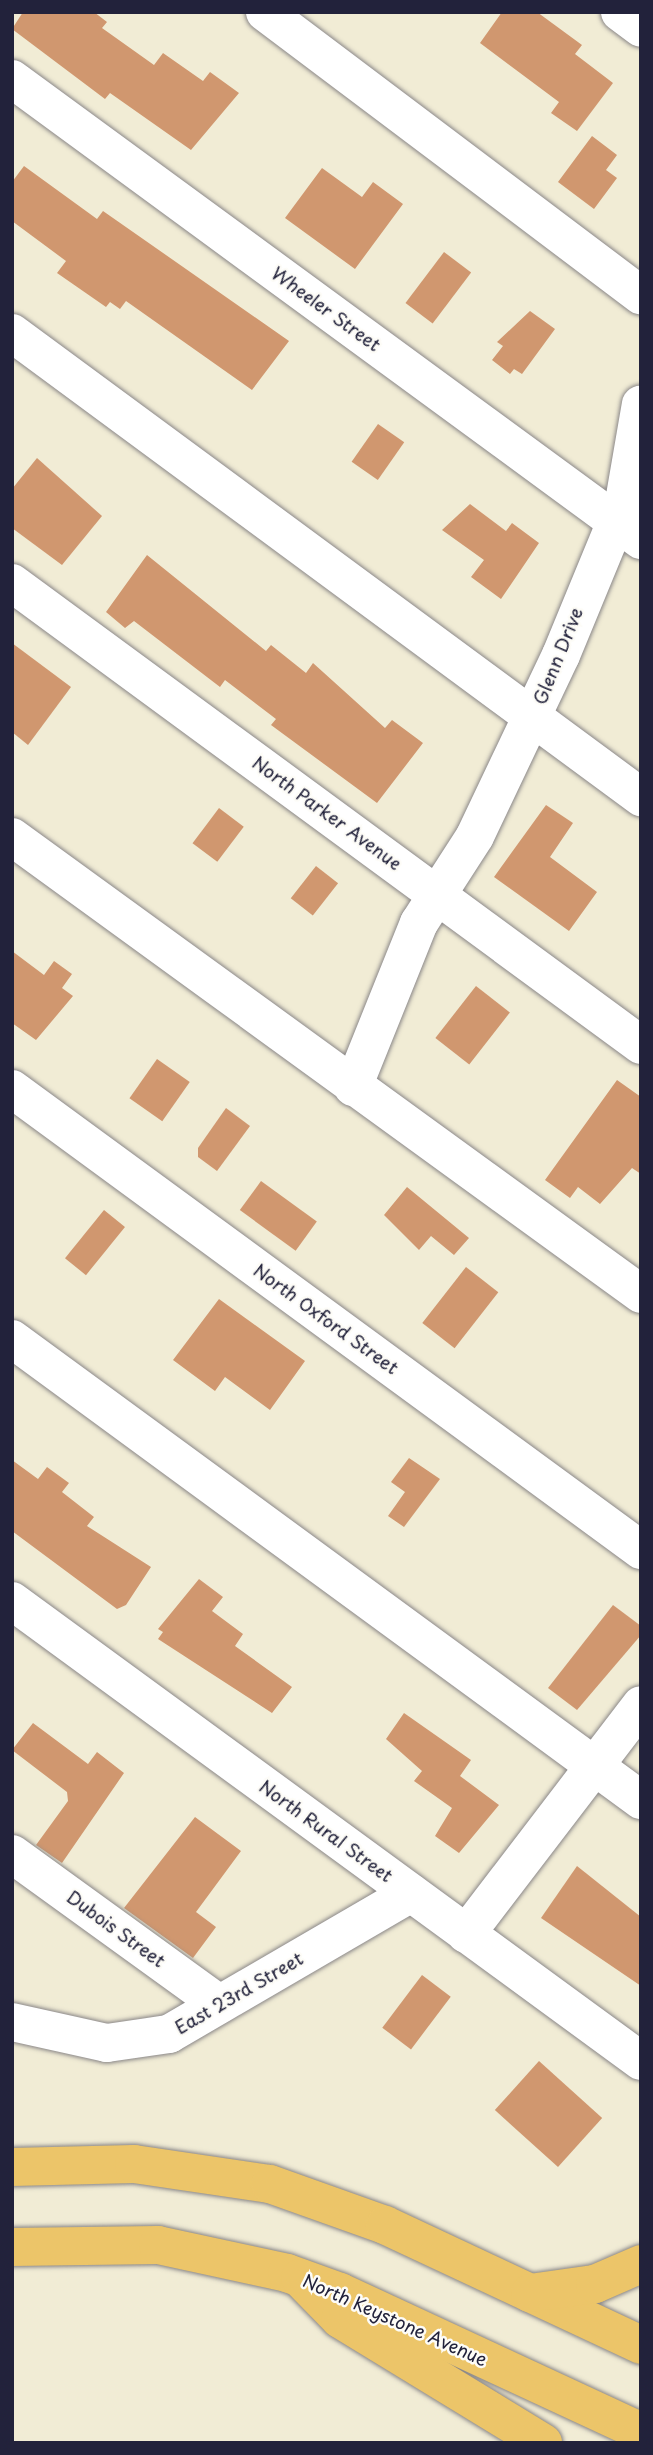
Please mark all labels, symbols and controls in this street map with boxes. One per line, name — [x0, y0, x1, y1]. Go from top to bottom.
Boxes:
street label: Wheeler Street — [267, 262, 385, 356]
street label: Glenn Drive — [529, 604, 587, 708]
street label: North Parker Avenue — [247, 751, 407, 875]
street label: North Oxford Street — [249, 1259, 403, 1379]
street label: North Rural Street — [254, 1774, 398, 1888]
street label: Dubois Street — [62, 1886, 170, 1972]
street label: East 23rd Street — [171, 1947, 307, 2039]
street label: North Keystone Avenue — [298, 2269, 492, 2371]

